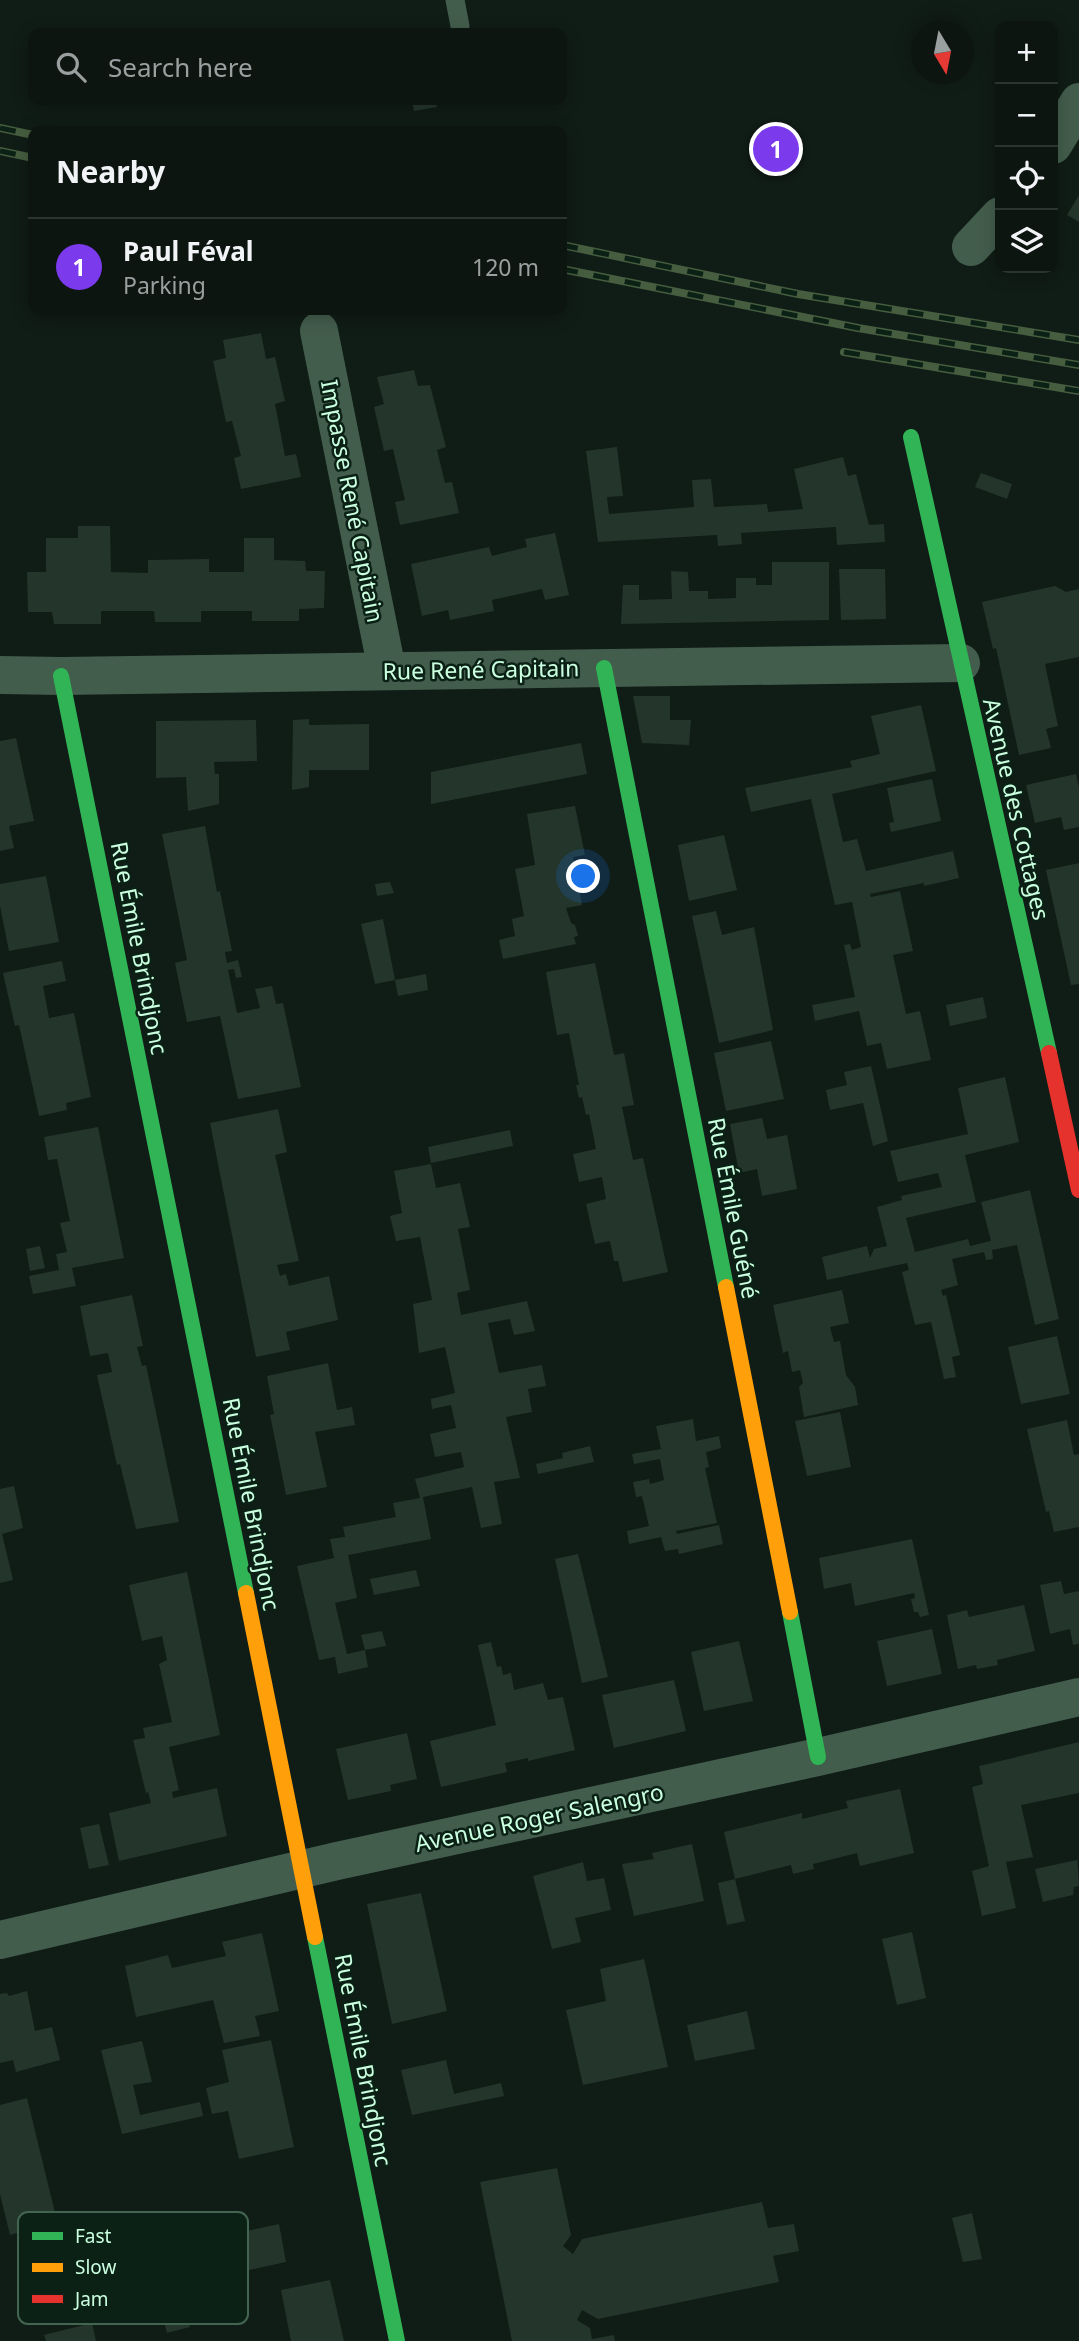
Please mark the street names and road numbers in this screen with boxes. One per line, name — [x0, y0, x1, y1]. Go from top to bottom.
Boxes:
street label: Impasse René Capitain — [314, 377, 392, 625]
street label: Rue René Capitain — [382, 651, 580, 687]
street label: Avenue des Cottages — [976, 695, 1058, 923]
street label: Rue Émile Brindjonc — [104, 839, 176, 1057]
street label: Rue Émile Guéné — [701, 1115, 767, 1301]
street label: Rue Émile Brindjonc — [216, 1395, 288, 1613]
street label: Avenue Roger Salengro — [412, 1775, 666, 1859]
street label: Rue Émile Brindjonc — [328, 1951, 400, 2169]

